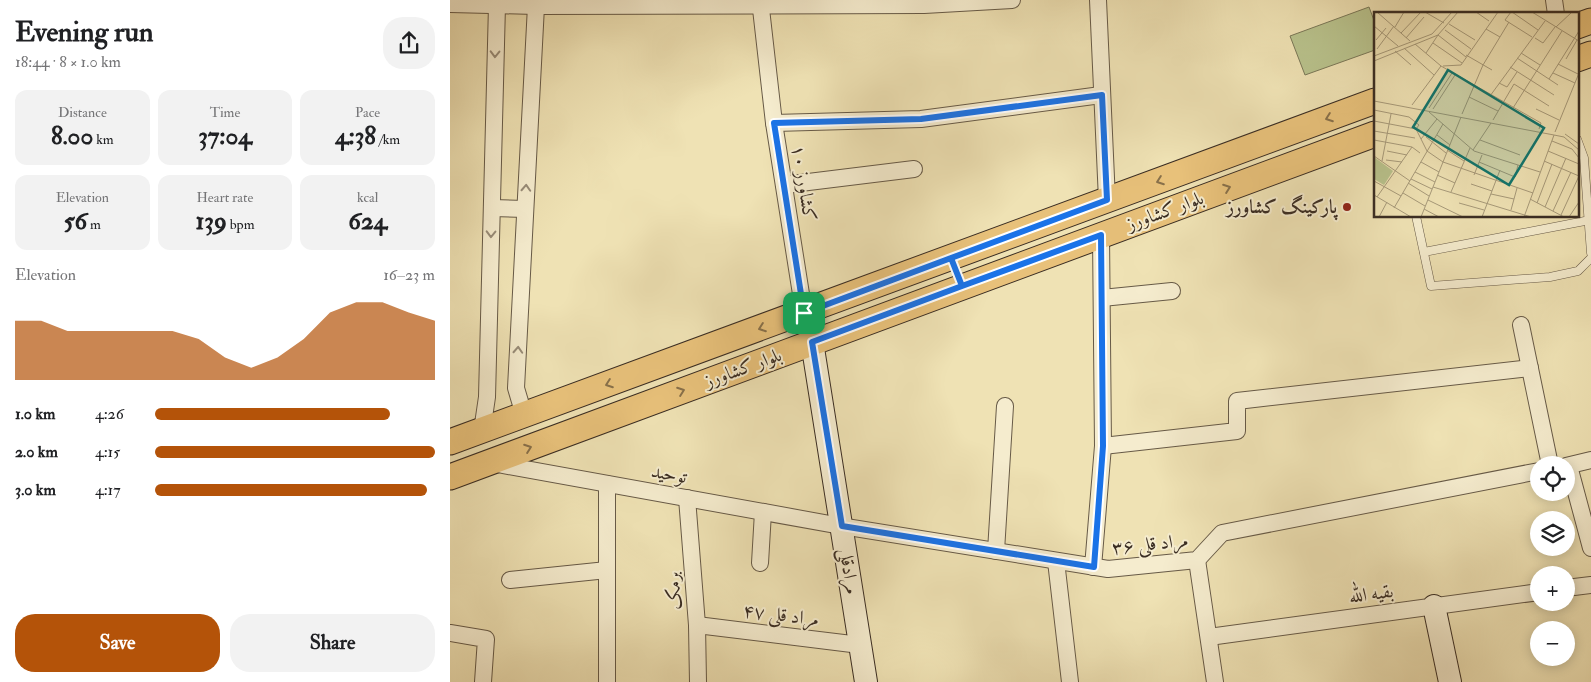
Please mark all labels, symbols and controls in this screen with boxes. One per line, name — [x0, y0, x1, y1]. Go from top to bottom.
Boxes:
inset map — [1374, 12, 1578, 218]
text: Evening run — [15, 15, 153, 50]
button: share — [383, 17, 435, 69]
one-way arrow — [490, 50, 501, 58]
text: 18:44 · 8 × 1.0 km — [15, 52, 121, 72]
text: Distance — [58, 104, 107, 121]
text: Time — [210, 104, 240, 121]
text: Pace — [355, 104, 380, 121]
one-way arrow — [1325, 112, 1334, 122]
text: 8.00 — [51, 121, 93, 152]
text: 37:04 — [198, 121, 252, 152]
text: 4:38 — [335, 121, 376, 152]
text: km — [93, 131, 114, 148]
text: /km — [376, 131, 400, 148]
street label: کشاورز ۱۰ — [786, 143, 822, 223]
one-way arrow — [1156, 175, 1165, 185]
one-way arrow — [521, 184, 532, 192]
one-way arrow — [1222, 184, 1231, 195]
street label: بلوار کشاورز — [1121, 186, 1207, 237]
text: Elevation — [56, 189, 109, 206]
text: Heart rate — [196, 189, 253, 206]
text: kcal — [357, 189, 378, 206]
place label: پارکینگ کشاورز — [1225, 194, 1338, 221]
marker: پارکینگ کشاورز — [1341, 201, 1353, 213]
text: 56 — [64, 206, 87, 237]
text: 139 — [195, 206, 227, 237]
text: 624 — [348, 206, 387, 237]
text: m — [87, 216, 101, 233]
text: bpm — [227, 216, 255, 233]
one-way arrow — [486, 230, 496, 238]
text: Elevation — [15, 265, 76, 285]
text: 16–23 m — [383, 265, 435, 285]
pin — [783, 292, 825, 334]
icon: arrive — [790, 299, 818, 327]
one-way arrow — [758, 322, 767, 332]
street label: بلوار کشاورز — [699, 343, 785, 394]
one-way arrow — [513, 346, 523, 354]
one-way arrow — [605, 378, 614, 388]
one-way arrow — [676, 387, 685, 397]
text: 1.0 km — [15, 404, 55, 424]
text: 4:26 — [95, 404, 124, 424]
text: 2.0 km — [15, 442, 58, 462]
text: 4:15 — [95, 442, 120, 462]
one-way arrow — [524, 444, 532, 454]
map controls — [1530, 456, 1575, 666]
button: locate — [1530, 456, 1575, 501]
street label: توحید — [649, 459, 689, 489]
text: 3.0 km — [15, 480, 56, 500]
text: 4:17 — [95, 480, 121, 500]
button: layers — [1530, 511, 1575, 556]
street label: مراد قلی ۳۶ — [1111, 528, 1190, 562]
street label: مرادقلی — [832, 546, 864, 596]
button: + — [1530, 566, 1575, 611]
street label: برمک — [661, 571, 687, 611]
street label: بقیه الله — [1347, 576, 1395, 609]
street label: مراد قلی ۴۷ — [741, 598, 821, 634]
button: Save — [15, 614, 220, 672]
button: Share — [230, 614, 435, 672]
button: − — [1530, 621, 1575, 666]

